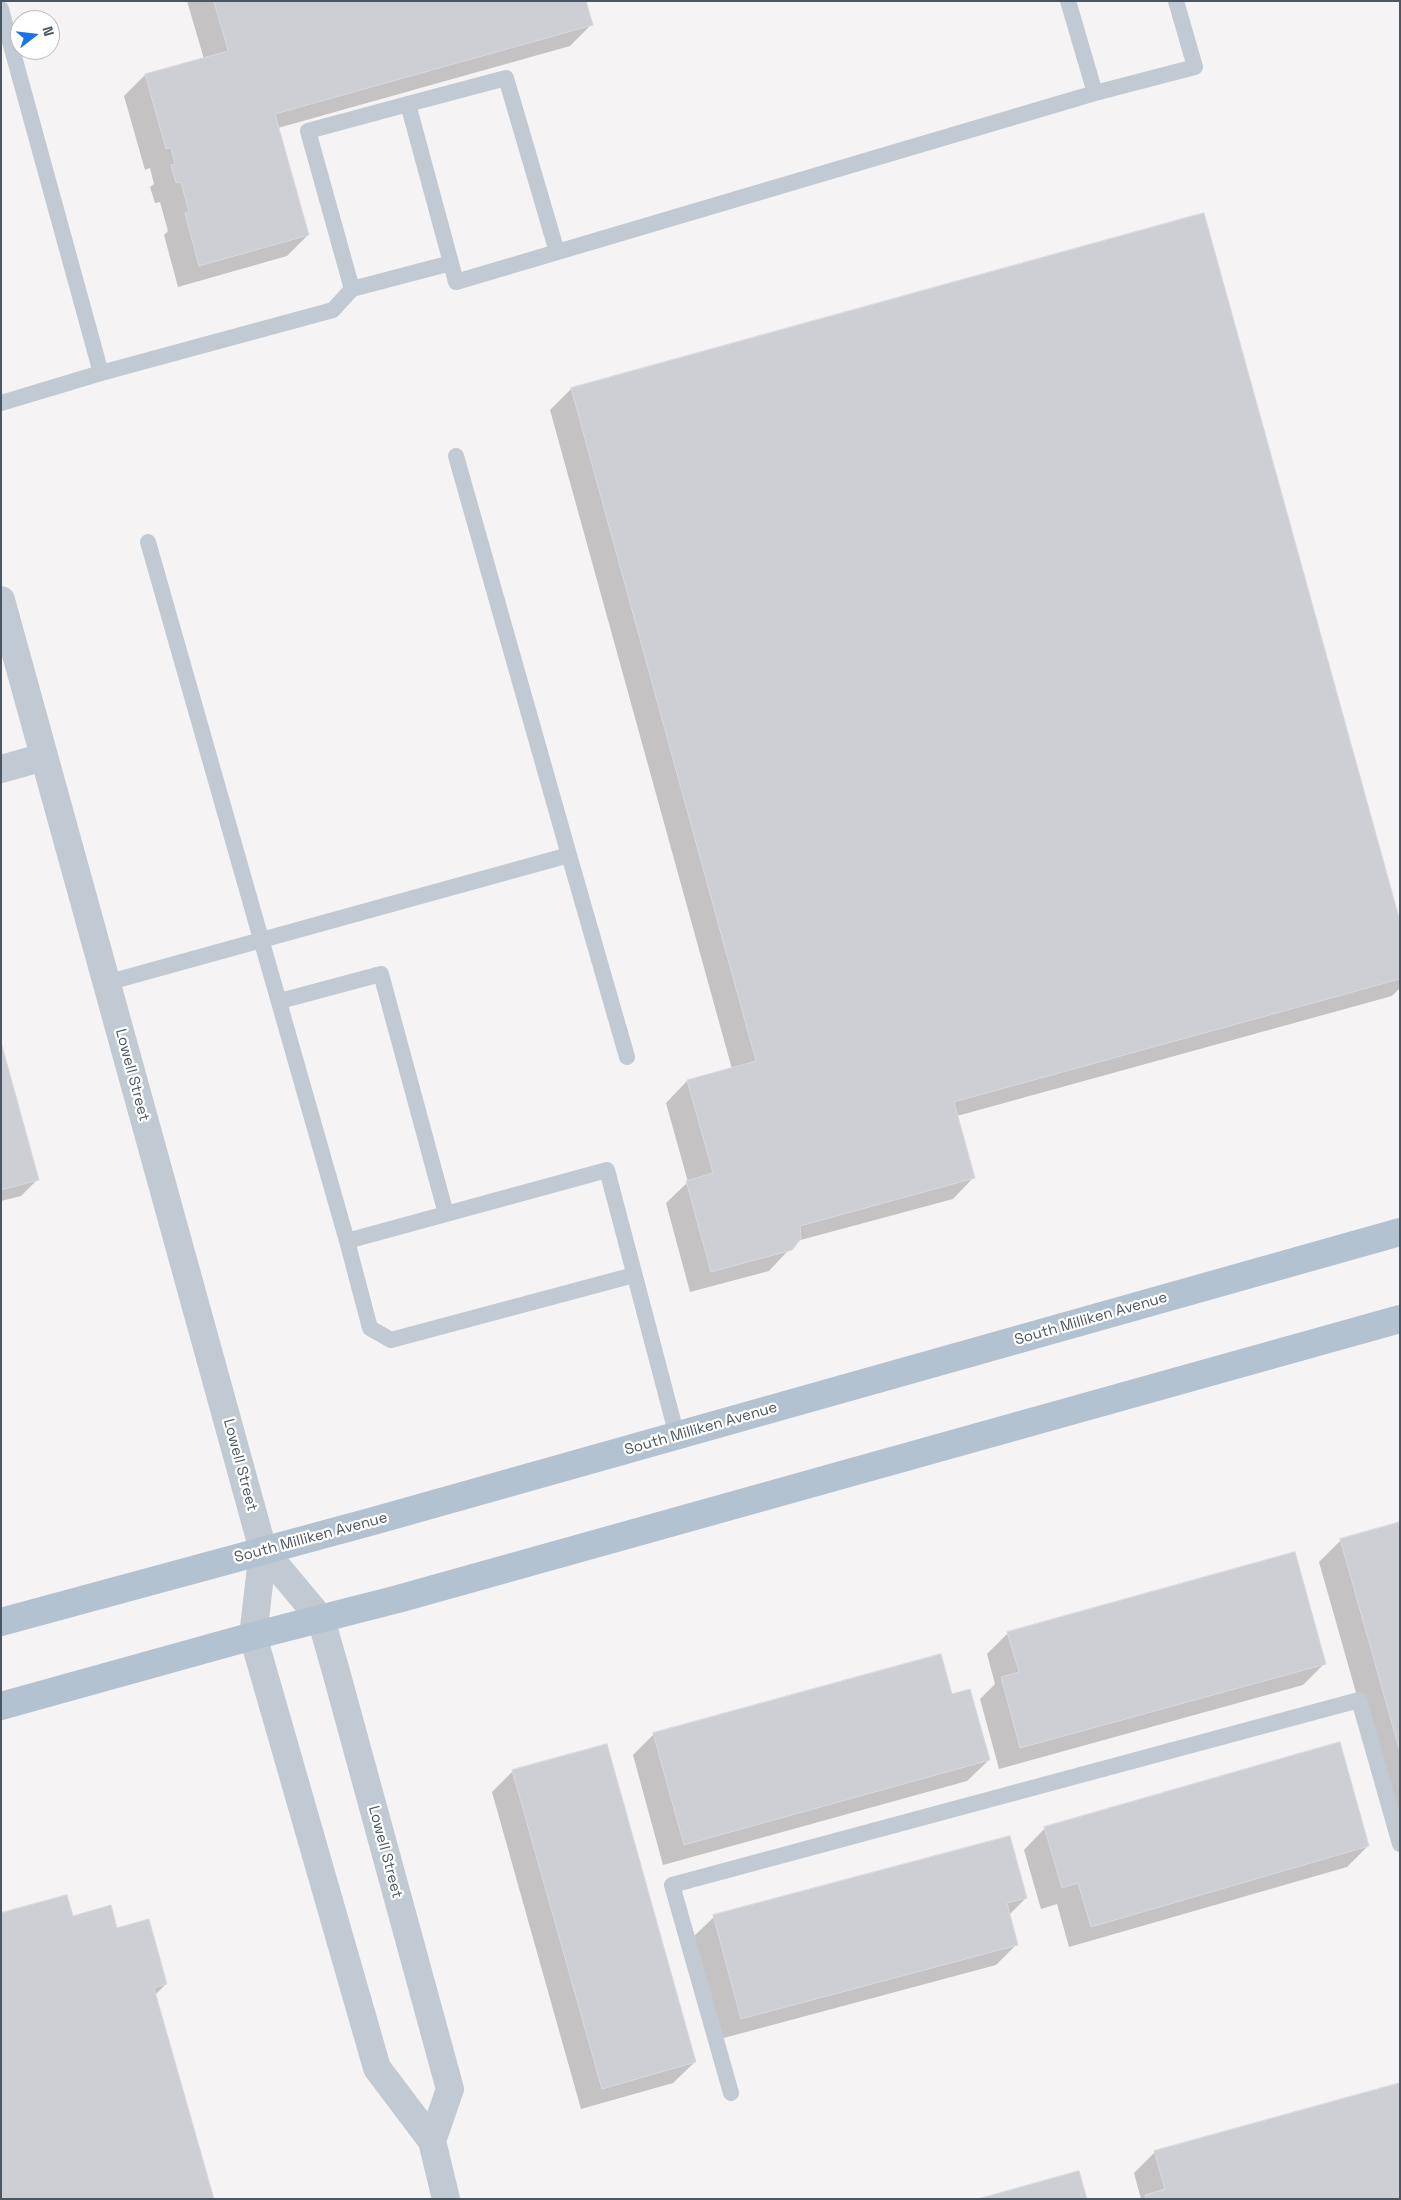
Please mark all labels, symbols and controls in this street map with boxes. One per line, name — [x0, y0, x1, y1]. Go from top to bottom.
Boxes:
north arrow — [10, 10, 60, 60]
text: N — [39, 24, 58, 38]
street label: Lowell Street — [111, 1027, 153, 1123]
street label: South Milliken Avenue — [1013, 1289, 1169, 1349]
street label: South Milliken Avenue — [623, 1399, 779, 1459]
street label: Lowell Street — [219, 1417, 261, 1513]
street label: South Milliken Avenue — [232, 1509, 390, 1567]
street label: Lowell Street — [364, 1804, 406, 1900]

